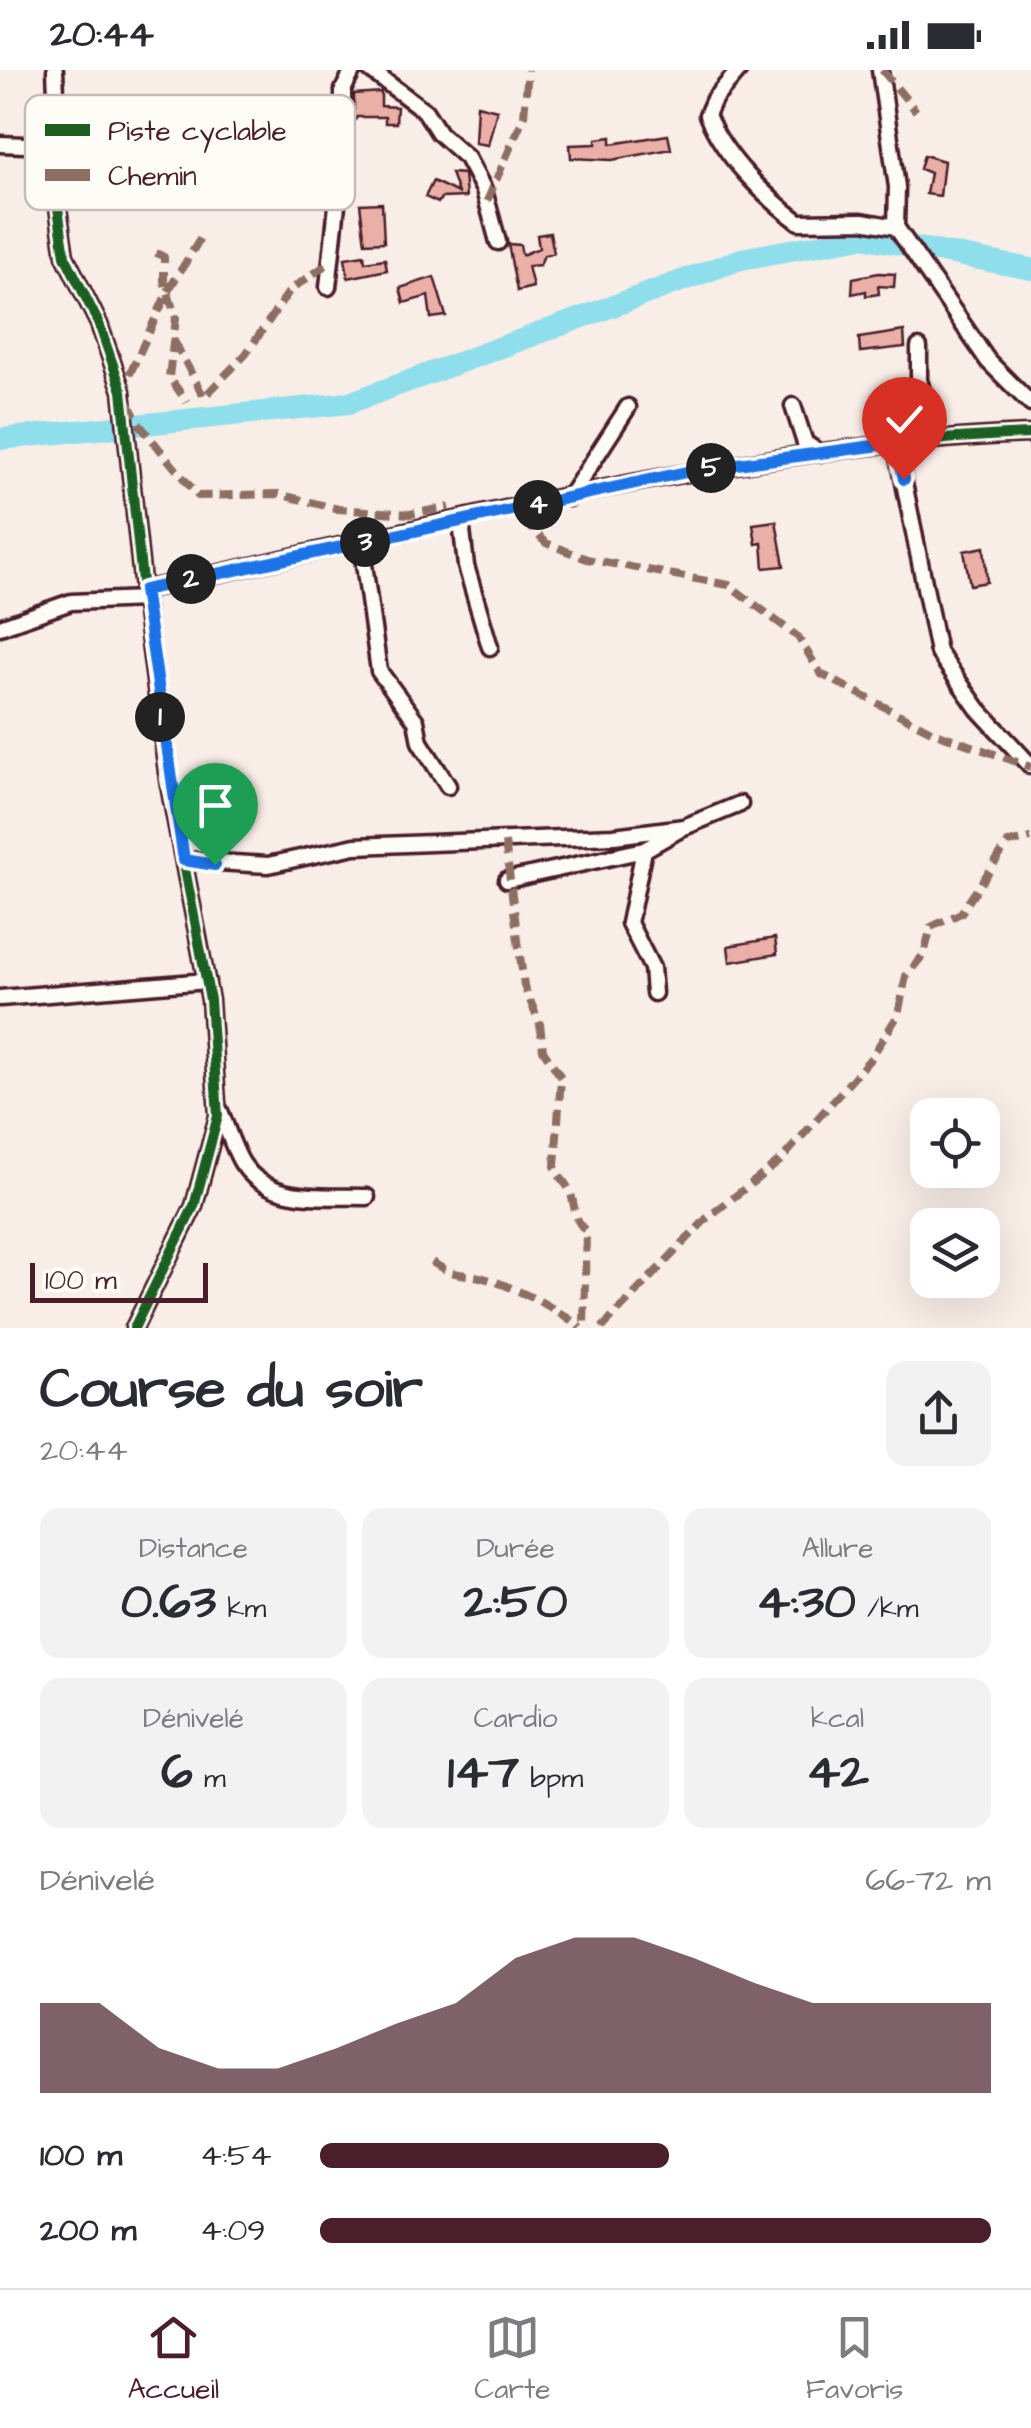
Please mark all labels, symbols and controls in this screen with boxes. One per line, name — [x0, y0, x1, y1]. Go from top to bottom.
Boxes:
text: 20:44 — [50, 9, 154, 61]
legend — [25, 95, 355, 210]
text: Piste cyclable — [108, 112, 287, 153]
text: Chemin — [108, 157, 197, 196]
pin — [862, 377, 947, 480]
icon: check — [877, 392, 932, 447]
pin: 5 — [686, 443, 736, 493]
text: 5 — [701, 448, 721, 487]
pin: 4 — [513, 480, 563, 530]
text: 4 — [528, 485, 548, 524]
pin: 3 — [340, 517, 390, 567]
text: 3 — [358, 522, 372, 561]
pin: 2 — [166, 554, 216, 604]
text: 2 — [183, 559, 199, 598]
pin: 1 — [135, 692, 185, 742]
text: 1 — [158, 697, 162, 736]
pin — [173, 763, 258, 866]
icon: arrive — [188, 778, 243, 833]
map controls — [910, 1098, 1000, 1298]
button: locate — [910, 1098, 1000, 1188]
button: layers — [910, 1208, 1000, 1298]
scale bar — [30, 1258, 208, 1302]
text: 100 m — [45, 1261, 117, 1300]
text: Course du soir — [40, 1352, 423, 1428]
button: share — [886, 1361, 991, 1466]
text: 20:44 — [40, 1428, 127, 1473]
text: Distance — [139, 1529, 248, 1568]
text: Durée — [476, 1529, 555, 1568]
text: Allure — [802, 1529, 873, 1568]
text: 0.63 — [121, 1568, 216, 1637]
text: 2:50 — [464, 1568, 567, 1637]
text: 4:30 — [756, 1568, 856, 1637]
text: km — [216, 1589, 266, 1628]
text: /km — [856, 1589, 919, 1628]
text: Dénivelé — [143, 1699, 244, 1738]
text: Cardio — [474, 1699, 557, 1738]
text: kcal — [811, 1699, 864, 1738]
text: 6 — [161, 1738, 193, 1807]
text: 147 — [448, 1738, 519, 1807]
text: 42 — [806, 1738, 869, 1807]
text: m — [193, 1759, 226, 1798]
text: bpm — [519, 1759, 583, 1798]
text: Dénivelé — [40, 1858, 155, 1903]
text: 66–72 m — [865, 1858, 991, 1903]
text: 100 m — [40, 2133, 122, 2178]
text: 4:54 — [200, 2133, 272, 2178]
text: 200 m — [40, 2208, 136, 2253]
text: 4:09 — [200, 2208, 266, 2253]
tab: Accueil — [128, 2310, 219, 2409]
tab: Carte — [474, 2310, 550, 2409]
tab: Favoris — [806, 2310, 903, 2409]

